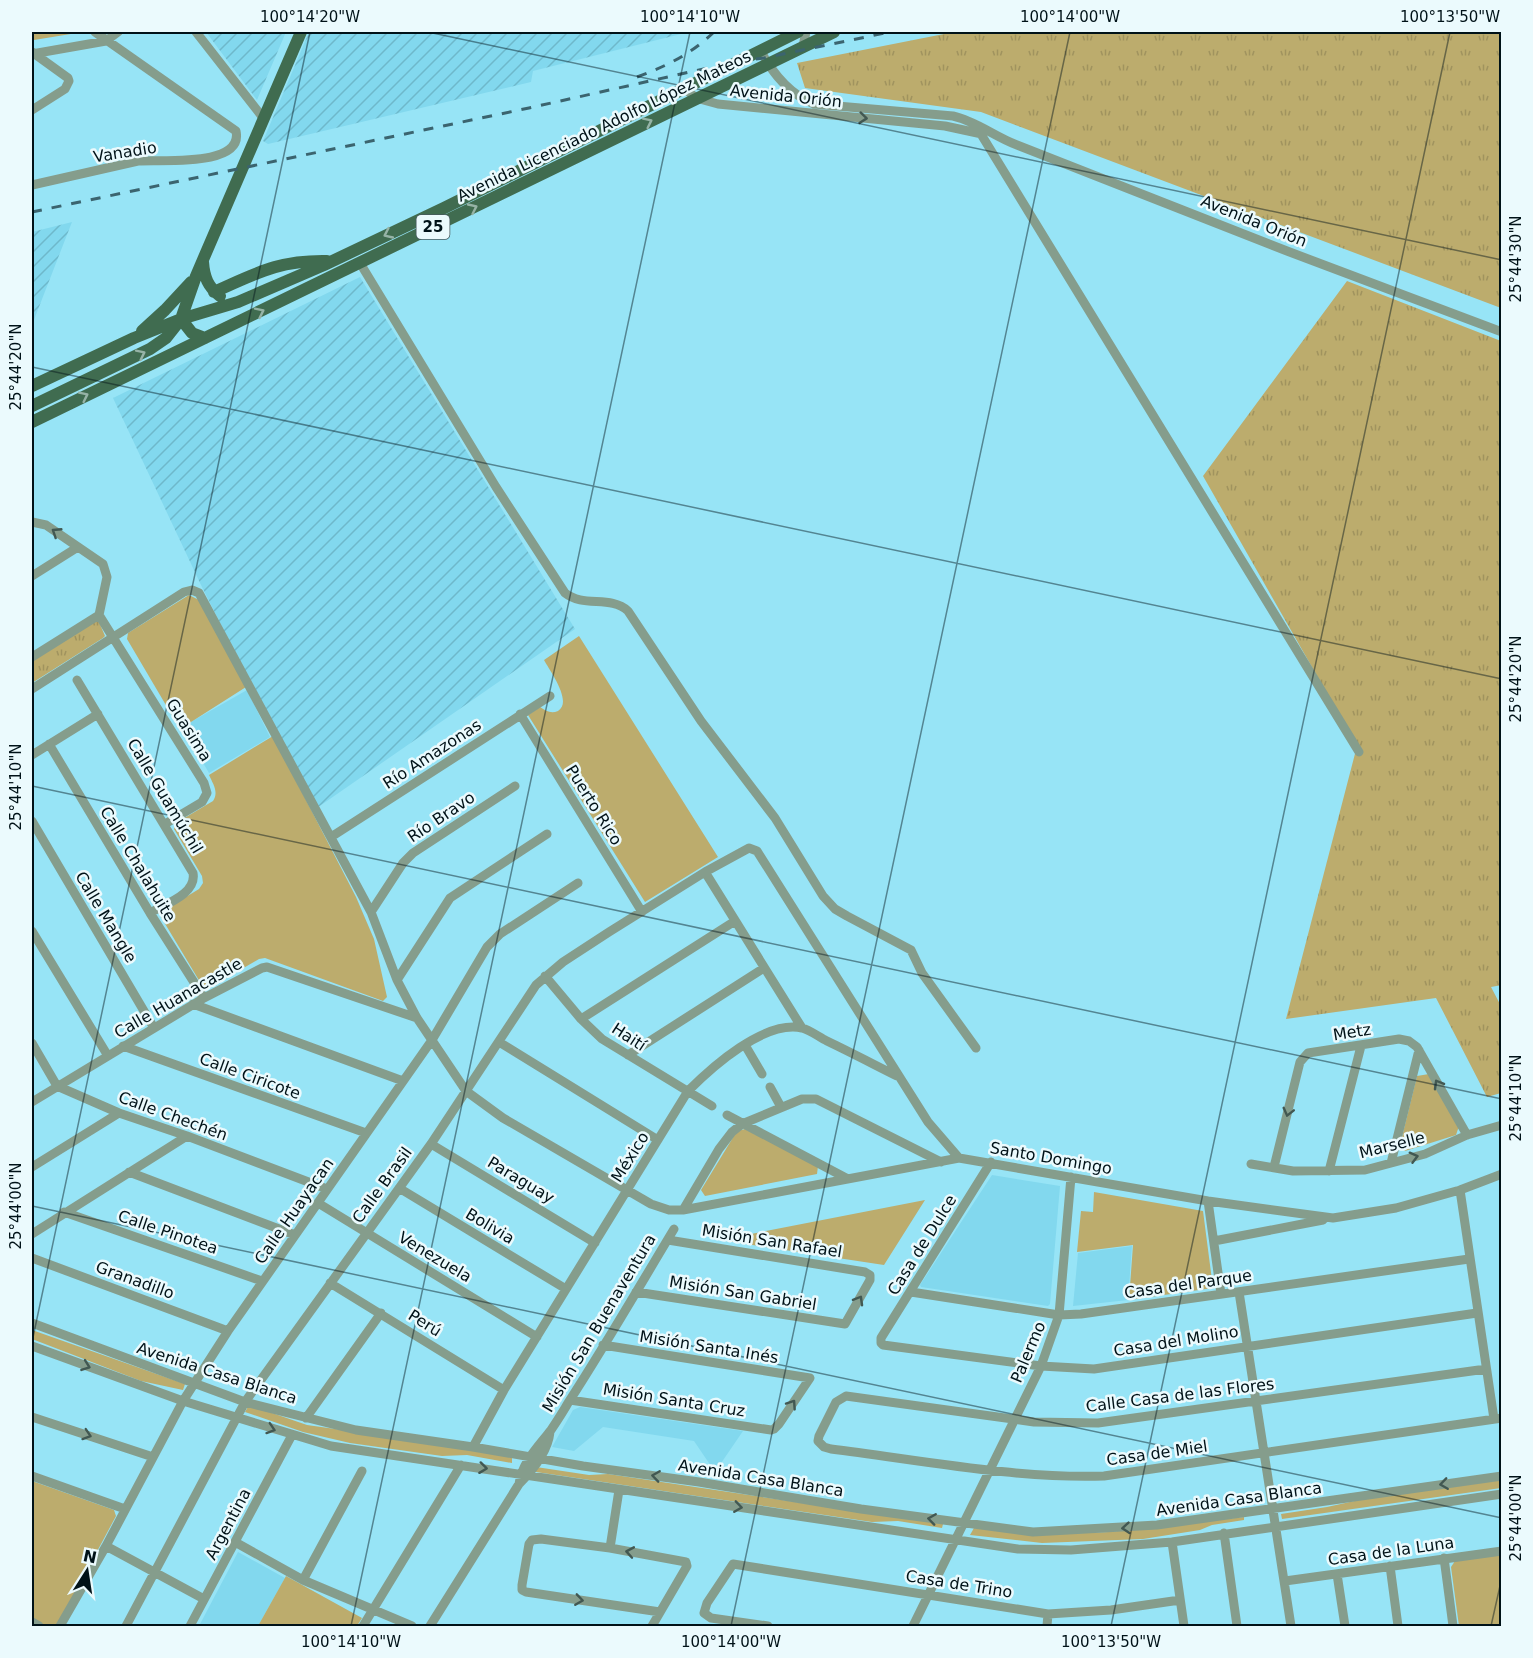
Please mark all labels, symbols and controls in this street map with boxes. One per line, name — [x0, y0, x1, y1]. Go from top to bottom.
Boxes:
text: 100°14'20"W — [260, 8, 360, 26]
text: 100°14'10"W — [640, 8, 740, 26]
text: 100°14'00"W — [1020, 8, 1120, 26]
text: 100°13'50"W — [1400, 8, 1500, 26]
street label: Avenida Licenciado Adolfo López Mateos — [454, 46, 754, 206]
street label: Avenida Orión — [729, 81, 843, 111]
one-way arrow — [859, 111, 868, 124]
one-way arrow — [642, 118, 652, 129]
street label: Vanadio — [92, 138, 158, 166]
street label: Avenida Orión — [1198, 191, 1310, 251]
one-way arrow — [466, 204, 477, 216]
road number: 25 — [416, 215, 450, 239]
text: 25°44'30"N — [1507, 215, 1525, 303]
one-way arrow — [384, 227, 395, 239]
one-way arrow — [253, 307, 264, 319]
text: 25°44'20"N — [7, 323, 25, 411]
one-way arrow — [135, 349, 146, 361]
one-way arrow — [78, 392, 89, 404]
one-way arrow — [52, 528, 63, 539]
text: 25°44'20"N — [1507, 635, 1525, 723]
street label: Guasima — [162, 695, 216, 765]
street label: Río Amazonas — [379, 715, 485, 793]
street label: Calle Guamúchil — [123, 735, 207, 857]
text: 25°44'10"N — [7, 743, 25, 831]
street label: Puerto Rico — [562, 761, 626, 849]
street label: Río Bravo — [404, 788, 478, 846]
street label: Calle Chalahuite — [96, 803, 180, 925]
street label: Calle Mangle — [71, 868, 141, 966]
street label: Calle Huanacastle — [111, 954, 245, 1042]
street label: Haití — [608, 1019, 650, 1055]
street label: Metz — [1332, 1020, 1372, 1044]
street label: Calle Ciricote — [197, 1049, 303, 1103]
text: 25°44'10"N — [1507, 1054, 1525, 1142]
one-way arrow — [1434, 1080, 1445, 1090]
street label: Calle Chechén — [116, 1087, 230, 1145]
one-way arrow — [1282, 1107, 1295, 1117]
street label: México — [607, 1128, 653, 1186]
street label: Marselle — [1357, 1128, 1427, 1162]
street label: Santo Domingo — [989, 1138, 1113, 1178]
street label: Calle Brasil — [348, 1143, 416, 1227]
one-way arrow — [1409, 1151, 1419, 1164]
street label: Paraguay — [484, 1153, 558, 1207]
street label: Calle Huayacan — [250, 1154, 338, 1268]
text: 25°44'00"N — [7, 1162, 25, 1250]
street label: Casa de Dulce — [884, 1191, 960, 1299]
street label: Bolivia — [462, 1204, 518, 1248]
street label: Calle Pinotea — [116, 1206, 220, 1258]
street label: Misión San Rafael — [701, 1221, 843, 1261]
street label: Venezuela — [395, 1228, 475, 1286]
street label: Misión San Buenaventura — [538, 1231, 660, 1415]
street label: Granadillo — [93, 1257, 177, 1303]
street label: Casa del Parque — [1123, 1266, 1253, 1302]
street label: Misión San Gabriel — [668, 1272, 818, 1314]
one-way arrow — [852, 1295, 863, 1306]
street label: Perú — [405, 1306, 445, 1340]
street label: Palermo — [1007, 1319, 1049, 1385]
street label: Casa del Molino — [1112, 1322, 1240, 1360]
street label: Misión Santa Inés — [638, 1327, 780, 1367]
street label: Avenida Casa Blanca — [135, 1338, 299, 1408]
one-way arrow — [80, 1359, 91, 1372]
street label: Calle Casa de las Flores — [1085, 1374, 1275, 1416]
street label: Misión Santa Cruz — [602, 1379, 746, 1421]
one-way arrow — [785, 1400, 796, 1411]
one-way arrow — [265, 1421, 276, 1434]
one-way arrow — [81, 1428, 92, 1441]
street label: Casa de Miel — [1105, 1437, 1209, 1469]
street label: Avenida Casa Blanca — [677, 1456, 845, 1500]
one-way arrow — [478, 1462, 487, 1474]
one-way arrow — [651, 1470, 661, 1482]
text: 25°44'00"N — [1507, 1474, 1525, 1562]
street label: Avenida Casa Blanca — [1155, 1478, 1323, 1520]
one-way arrow — [1439, 1478, 1448, 1490]
street label: Argentina — [201, 1485, 255, 1563]
one-way arrow — [733, 1500, 742, 1512]
one-way arrow — [927, 1514, 936, 1526]
one-way arrow — [1121, 1521, 1130, 1534]
street label: Casa de la Luna — [1327, 1533, 1455, 1569]
north arrow — [57, 1541, 117, 1601]
text: N — [81, 1546, 99, 1568]
one-way arrow — [625, 1546, 635, 1558]
street label: Casa de Trino — [904, 1566, 1014, 1602]
one-way arrow — [574, 1594, 584, 1606]
text: 100°14'10"W — [301, 1633, 401, 1651]
text: 100°14'00"W — [681, 1633, 781, 1651]
text: 100°13'50"W — [1061, 1633, 1161, 1651]

